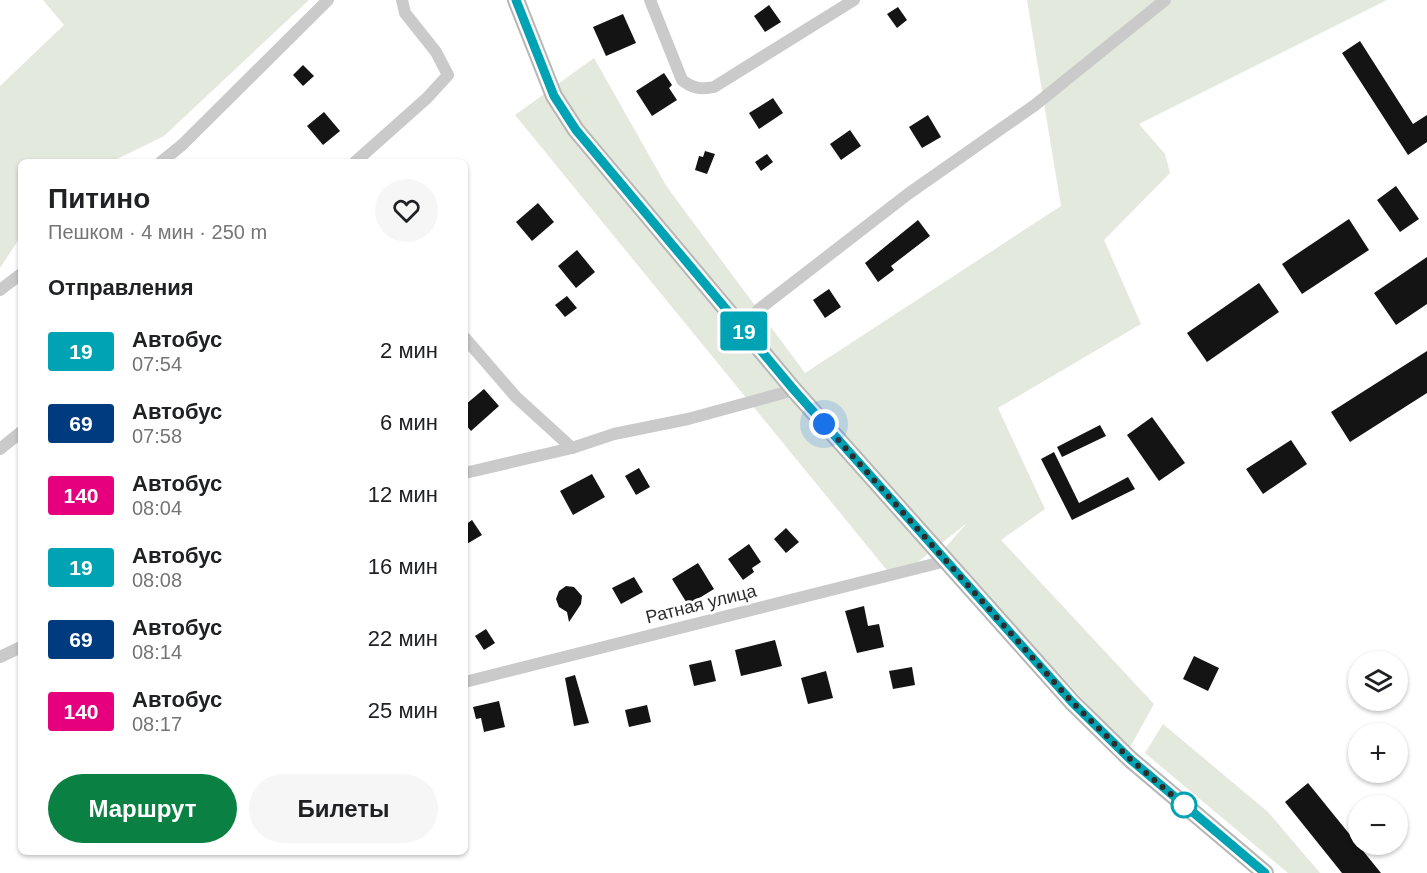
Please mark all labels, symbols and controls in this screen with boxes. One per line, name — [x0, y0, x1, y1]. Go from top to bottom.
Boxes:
button: heart — [375, 179, 438, 242]
text: Питино — [48, 183, 150, 214]
text: Пешком · 4 мин · 250 m — [48, 221, 267, 243]
text: Отправления — [48, 275, 194, 300]
line badge: 19 — [717, 312, 771, 350]
text: 19 — [732, 320, 756, 343]
text: Автобус — [132, 327, 222, 352]
text: 2 мин — [380, 338, 438, 363]
text: 19 — [69, 340, 93, 363]
text: 07:54 — [132, 353, 182, 375]
text: Автобус — [132, 399, 222, 424]
your location — [809, 409, 839, 439]
text: 6 мин — [380, 410, 438, 435]
text: 69 — [69, 412, 93, 435]
text: 07:58 — [132, 425, 182, 447]
text: Автобус — [132, 471, 222, 496]
text: 12 мин — [368, 482, 438, 507]
text: 140 — [63, 484, 99, 507]
text: 08:04 — [132, 497, 182, 519]
text: Автобус — [132, 543, 222, 568]
text: 16 мин — [368, 554, 438, 579]
text: 19 — [69, 556, 93, 579]
text: 08:08 — [132, 569, 182, 591]
street label: Ратная улица — [644, 580, 759, 627]
text: Автобус — [132, 615, 222, 640]
text: 22 мин — [368, 626, 438, 651]
text: 69 — [69, 628, 93, 651]
text: 08:14 — [132, 641, 182, 663]
map controls — [1348, 651, 1408, 855]
button: layers — [1348, 651, 1408, 711]
text: Автобус — [132, 687, 222, 712]
text: 25 мин — [368, 698, 438, 723]
text: 140 — [63, 700, 99, 723]
text: 08:17 — [132, 713, 182, 735]
button: + — [1348, 723, 1408, 783]
button: Маршрут — [48, 774, 237, 843]
button: Билеты — [249, 774, 438, 843]
unlabelled marker — [1171, 792, 1197, 818]
button: − — [1348, 795, 1408, 855]

